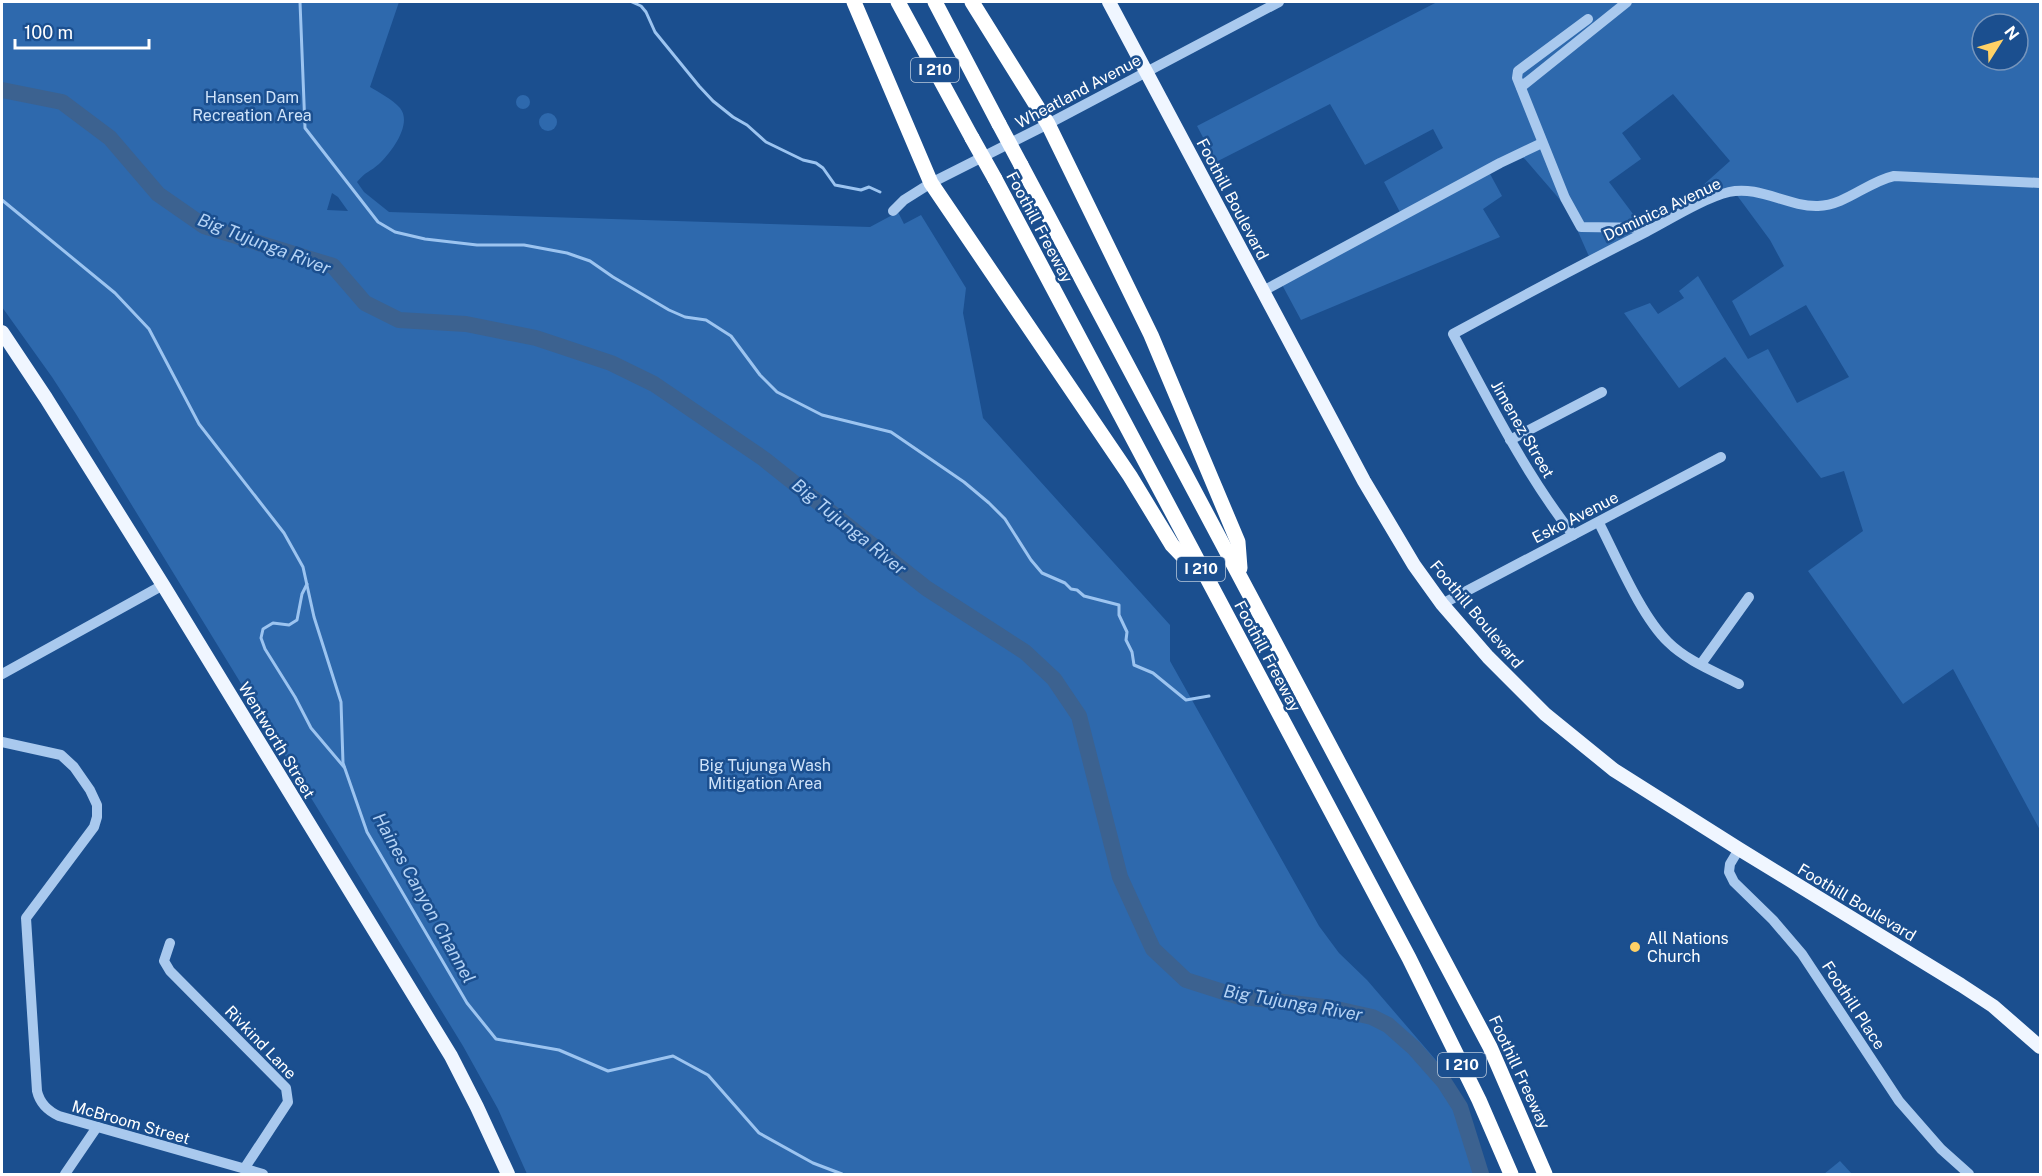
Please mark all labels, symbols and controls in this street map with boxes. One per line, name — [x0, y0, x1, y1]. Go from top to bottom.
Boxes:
scale bar — [15, 12, 148, 50]
north arrow — [1970, 12, 2030, 72]
text: 100 m — [24, 22, 73, 43]
text: N — [2000, 23, 2023, 44]
street label: Wheatland Avenue — [1012, 50, 1144, 133]
road number: I 210 — [911, 58, 959, 82]
park label: Hansen Dam Recreation Area — [192, 88, 312, 125]
street label: Foothill Boulevard — [1193, 135, 1273, 263]
street label: Foothill Freeway — [1002, 169, 1077, 286]
street label: Dominica Avenue — [1600, 174, 1724, 245]
water label: Big Tujunga River — [195, 209, 334, 279]
street label: Jimenez Street — [1487, 377, 1558, 481]
water label: Big Tujunga River — [788, 474, 911, 579]
street label: Esko Avenue — [1529, 488, 1622, 547]
road number: I 210 — [1177, 557, 1225, 581]
street label: Foothill Boulevard — [1426, 557, 1527, 672]
street label: Foothill Freeway — [1230, 598, 1305, 715]
street label: Wentworth Street — [234, 679, 319, 802]
park label: Big Tujunga Wash Mitigation Area — [699, 756, 831, 793]
water label: Haines Canyon Channel — [369, 809, 480, 987]
street label: Foothill Boulevard — [1794, 860, 1919, 945]
place label: All Nations Church — [1647, 929, 1729, 966]
marker: All Nations Church — [1628, 940, 1642, 954]
street label: Foothill Place — [1818, 958, 1889, 1053]
water label: Big Tujunga River — [1222, 980, 1364, 1025]
street label: Rivkind Lane — [221, 1002, 300, 1083]
street label: Foothill Freeway — [1485, 1012, 1554, 1132]
road number: I 210 — [1438, 1053, 1486, 1077]
street label: McBroom Street — [70, 1097, 192, 1148]

